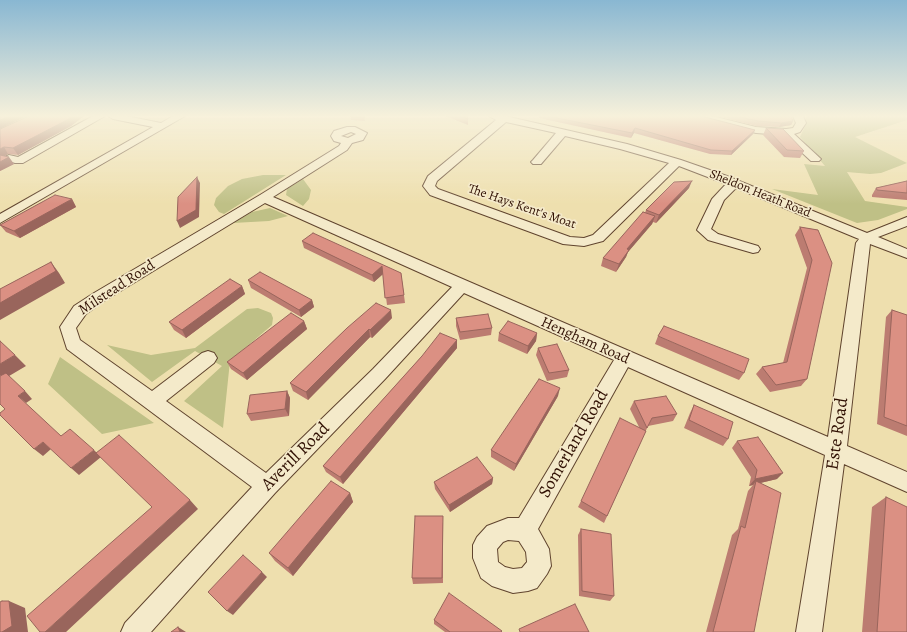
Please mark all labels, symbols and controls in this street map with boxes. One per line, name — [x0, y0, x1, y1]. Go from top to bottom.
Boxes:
street label: Sheldon Heath Road — [707, 167, 813, 221]
street label: The Hays Kent's Moat — [466, 181, 578, 233]
street label: Milstead Road — [75, 257, 159, 319]
street label: Hengham Road — [538, 313, 632, 369]
street label: Somerland Road — [534, 386, 614, 502]
street label: Este Road — [822, 396, 854, 472]
street label: Averill Road — [257, 418, 335, 496]

